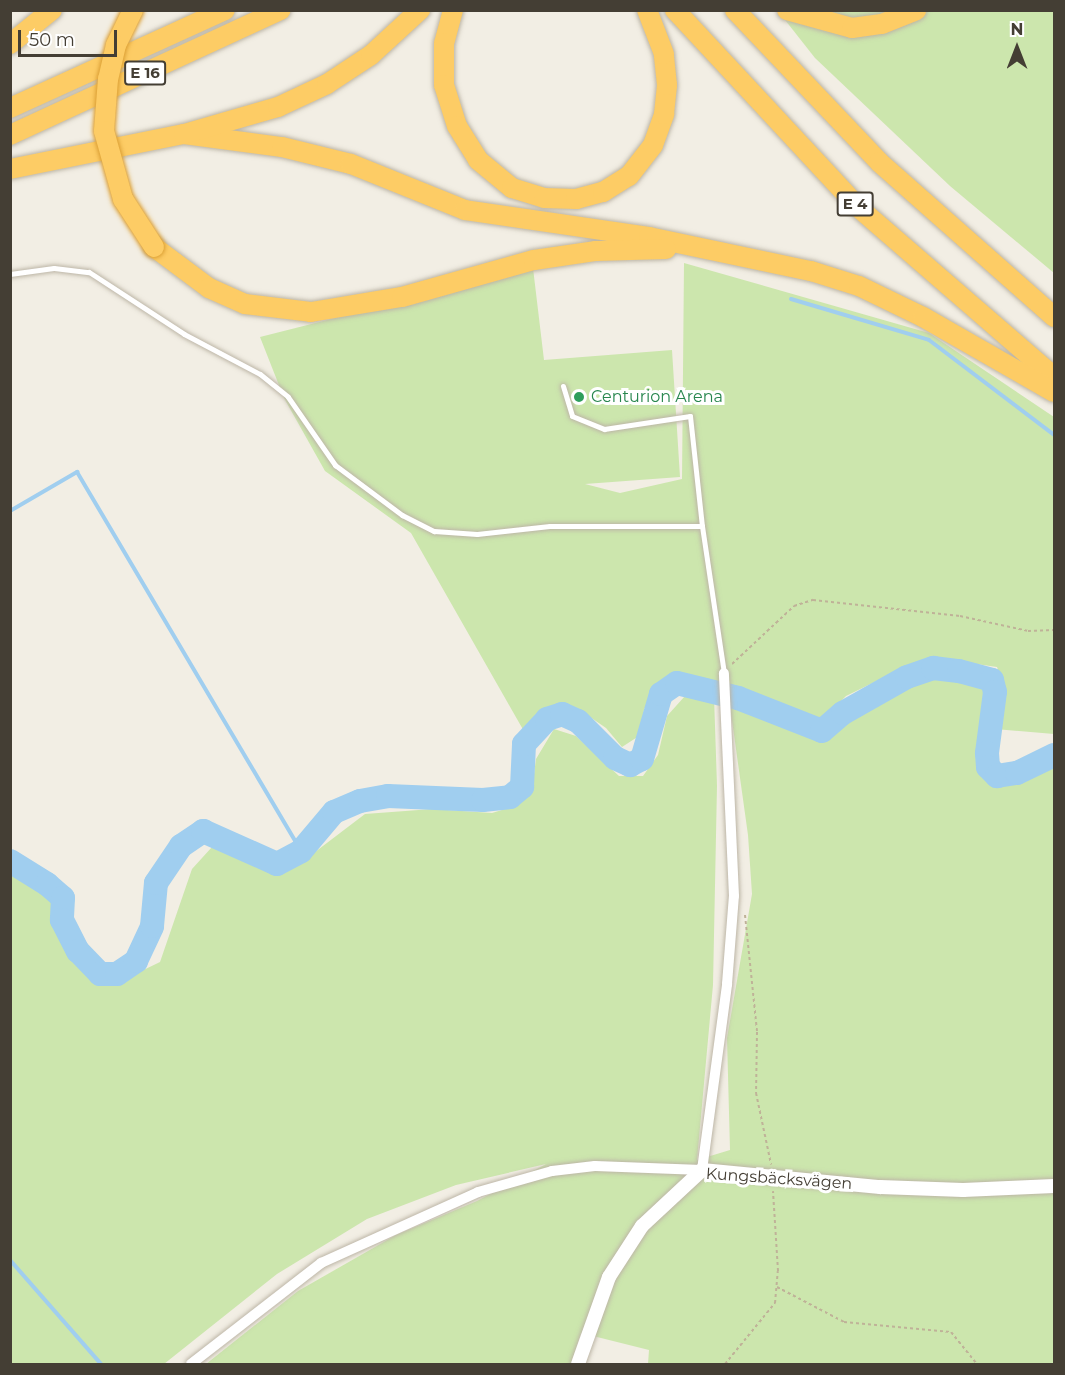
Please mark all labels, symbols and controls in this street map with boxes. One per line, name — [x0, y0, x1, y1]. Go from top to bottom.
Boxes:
scale bar — [21, 18, 120, 56]
north arrow — [987, 18, 1047, 78]
text: N — [1011, 20, 1023, 39]
text: 50 m — [29, 29, 75, 51]
road number: E 16 — [124, 61, 166, 85]
road number: E 4 — [836, 192, 874, 216]
place label: Centurion Arena — [591, 387, 723, 407]
marker: Centurion Arena — [572, 390, 586, 404]
street label: Kungsbäcksvägen — [705, 1164, 853, 1194]

